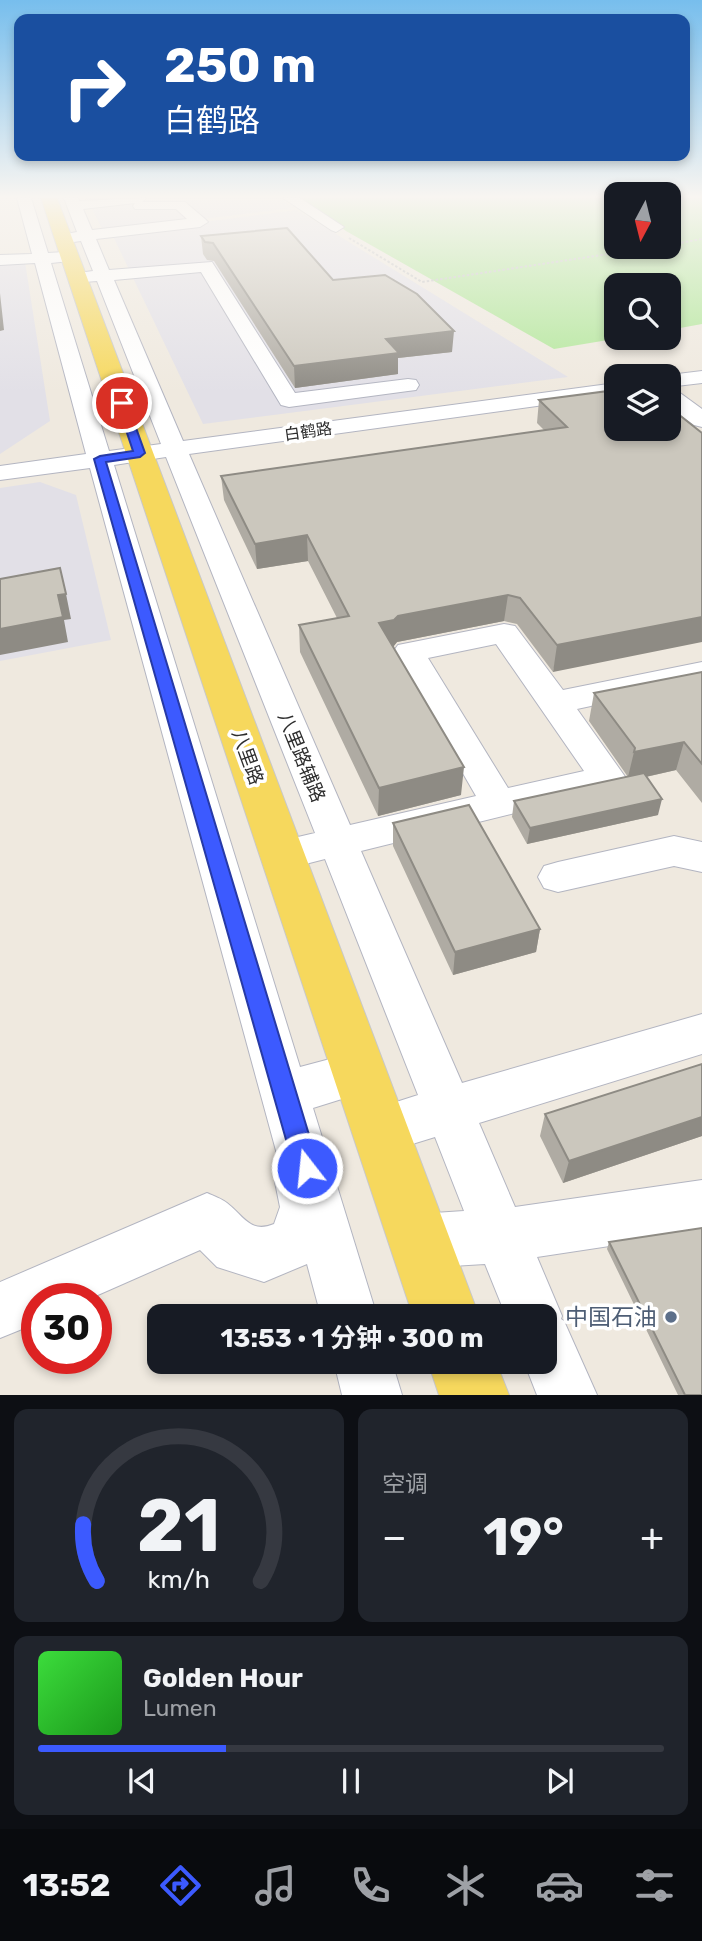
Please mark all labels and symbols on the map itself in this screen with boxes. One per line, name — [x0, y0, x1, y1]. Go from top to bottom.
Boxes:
north arrow — [604, 182, 681, 259]
pin — [92, 373, 152, 433]
street label: 白鹤路 — [283, 419, 333, 444]
street label: 八里路辅路 — [273, 709, 330, 806]
street label: 八里路 — [227, 726, 268, 788]
position arrow — [270, 1131, 344, 1205]
speed limit sign: 30 — [21, 1283, 112, 1374]
place label: 中国石油 — [565, 1303, 657, 1331]
marker: 中国石油 — [663, 1309, 679, 1325]

